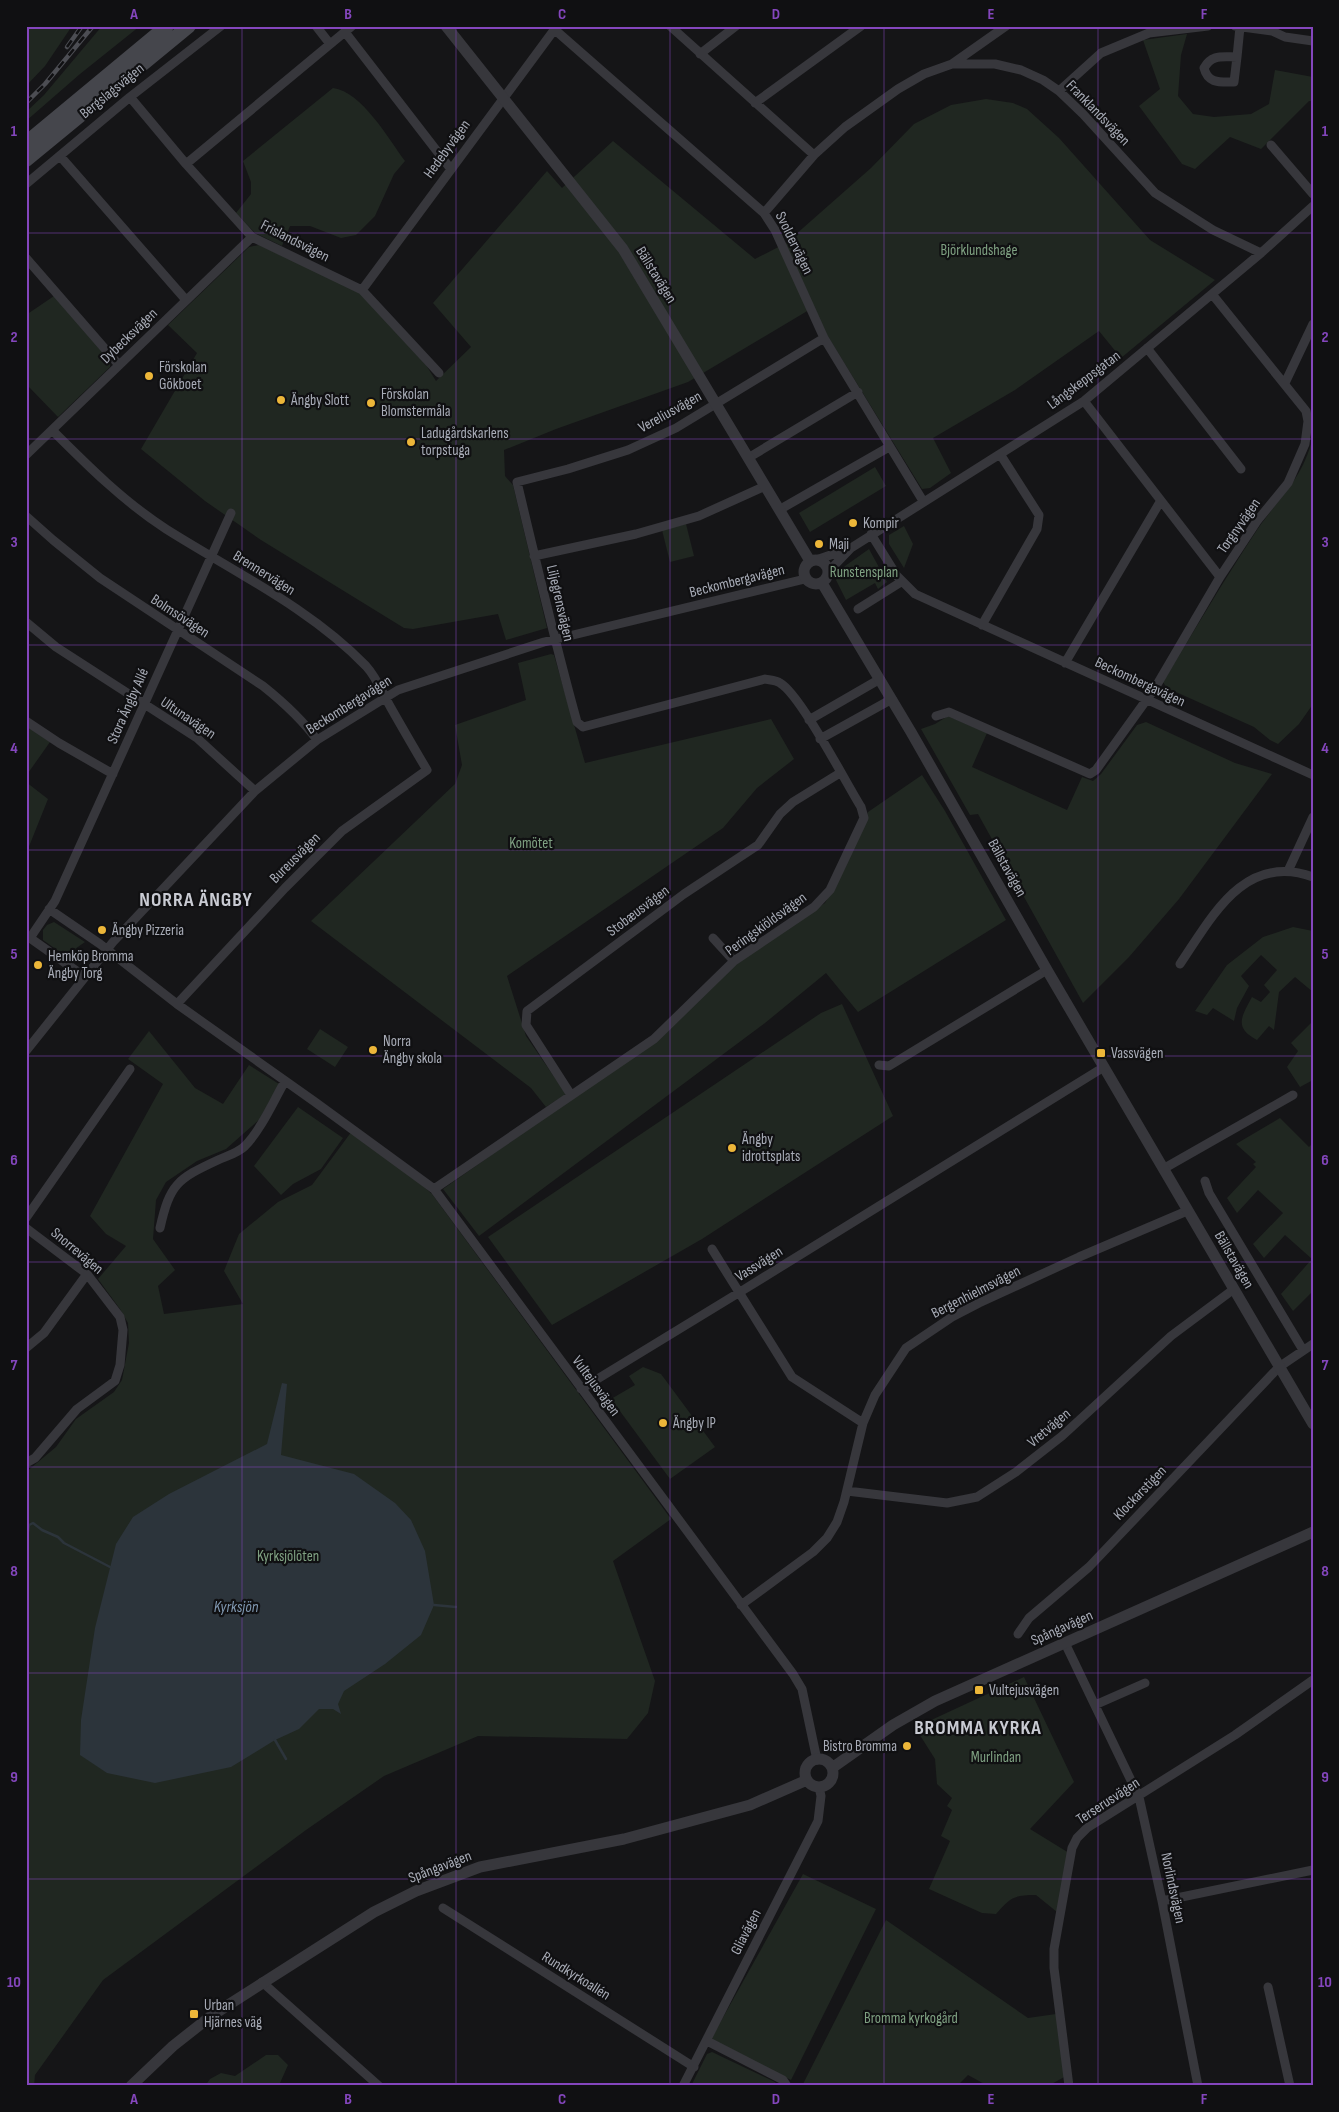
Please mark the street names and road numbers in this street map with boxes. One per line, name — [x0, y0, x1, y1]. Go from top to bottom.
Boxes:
street label: Bergslagsvägen — [76, 59, 148, 123]
street label: Franklandsvägen — [1062, 76, 1134, 150]
street label: Hedebyvägen — [419, 116, 475, 182]
street label: Svoldervägen — [771, 208, 817, 278]
street label: Frislandsvägen — [258, 216, 332, 266]
street label: Bällstavägen — [631, 243, 681, 307]
street label: Dybecksvägen — [97, 304, 161, 368]
street label: Långskeppsgatan — [1044, 346, 1124, 414]
street label: Vereliusvägen — [635, 387, 705, 437]
street label: Torgnyvägen — [1213, 495, 1265, 557]
street label: Brennervägen — [229, 546, 299, 600]
street label: Beckombergavägen — [687, 560, 787, 602]
street label: Liljegrensvägen — [542, 563, 578, 643]
street label: Bolmsövägen — [147, 590, 213, 642]
street label: Beckombergavägen — [1092, 653, 1188, 711]
street label: Stora Ängby Allé — [103, 665, 153, 747]
street label: Beckombergavägen — [303, 671, 395, 739]
street label: Ultunavägen — [157, 693, 219, 743]
street label: Bureusvägen — [266, 829, 324, 887]
street label: Bällstavägen — [983, 836, 1031, 900]
street label: Stobæusvägen — [603, 881, 673, 941]
street label: Peringskiöldsvägen — [722, 888, 810, 960]
street label: Snorrevägen — [47, 1223, 107, 1279]
street label: Bällstavägen — [1210, 1228, 1258, 1292]
street label: Vassvägen — [732, 1242, 786, 1286]
street label: Bergenhielmsvägen — [928, 1261, 1024, 1323]
street label: Vultejusvägen — [568, 1352, 624, 1420]
street label: Vretvägen — [1023, 1404, 1075, 1452]
street label: Klockarstigen — [1109, 1462, 1171, 1524]
street label: Spångavägen — [1028, 1606, 1096, 1650]
street label: Terserusvägen — [1073, 1773, 1143, 1829]
street label: Spångavägen — [406, 1846, 474, 1888]
street label: Norlindsvägen — [1156, 1851, 1190, 1925]
street label: Gliavägen — [726, 1906, 766, 1958]
street label: Rundkyrkoallén — [538, 1947, 614, 2005]

